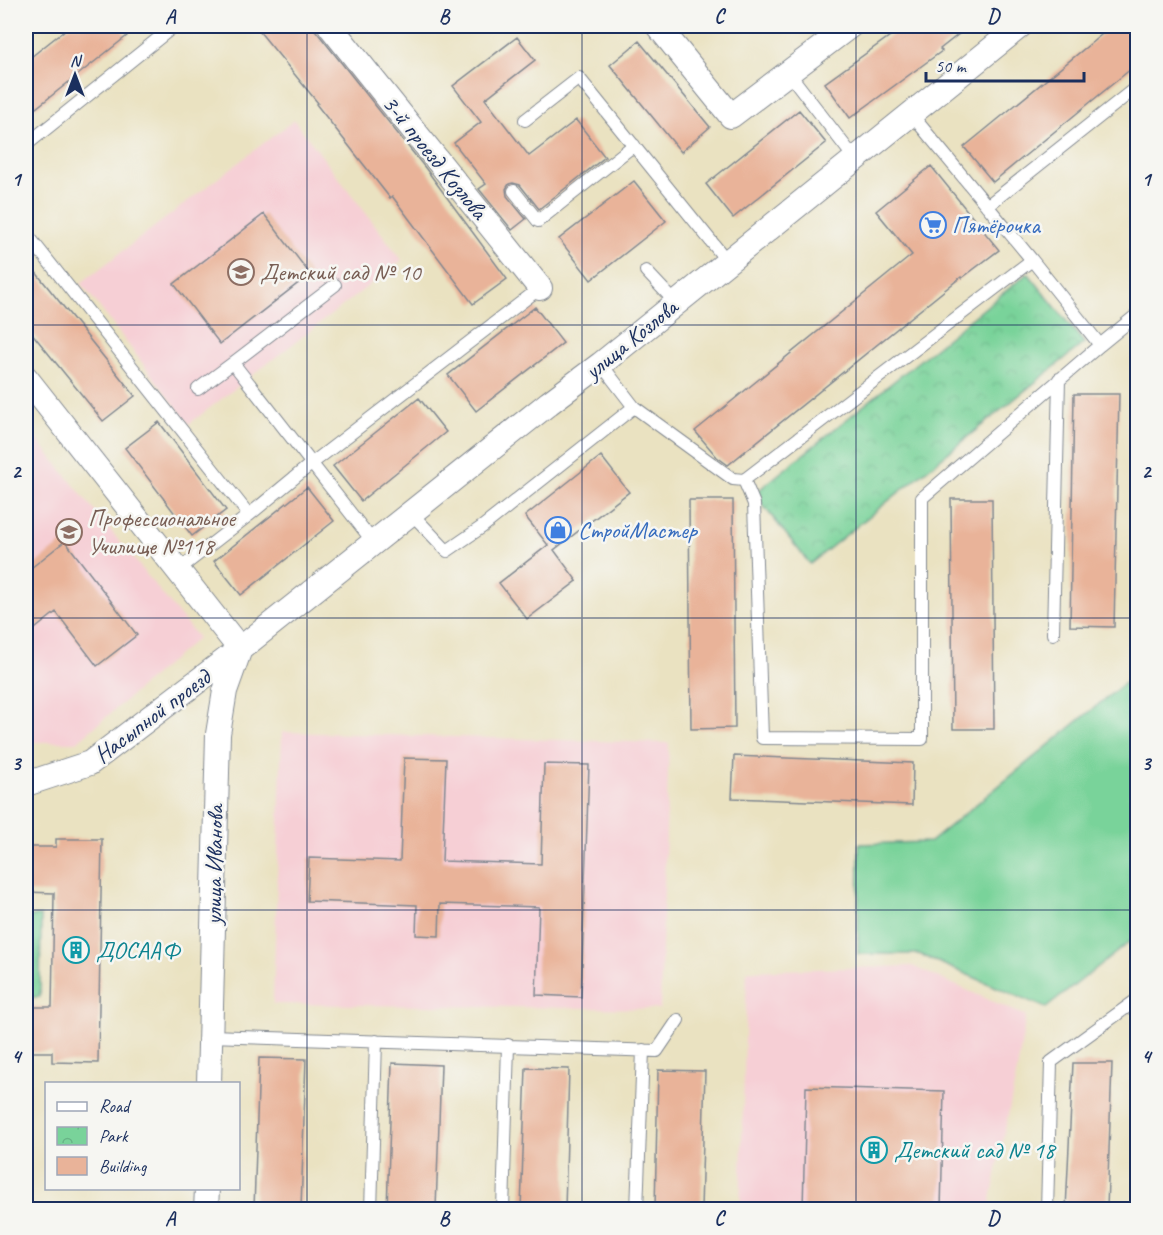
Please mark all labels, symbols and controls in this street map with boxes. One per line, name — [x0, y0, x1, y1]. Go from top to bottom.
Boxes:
text: A — [165, 4, 177, 29]
text: B — [439, 4, 451, 29]
text: C — [714, 4, 726, 29]
text: D — [987, 4, 1001, 29]
north arrow — [45, 45, 105, 105]
scale bar — [926, 45, 1084, 83]
text: N — [70, 51, 83, 71]
text: 50 m — [935, 55, 968, 77]
street label: 3-й проезд Козлова — [376, 89, 495, 226]
text: 1 — [12, 167, 23, 192]
text: 1 — [1142, 167, 1153, 192]
supermarket icon: Пятёрочка — [918, 210, 948, 240]
place label: Пятёрочка — [952, 210, 1041, 240]
school or university icon: Детский сад № 10 — [226, 257, 256, 287]
place label: Детский сад № 10 — [260, 257, 423, 287]
street label: улица Козлова — [577, 291, 685, 387]
text: 2 — [12, 459, 23, 484]
text: 2 — [1142, 459, 1153, 484]
place label: Профессиональное Училище №118 — [88, 503, 237, 561]
shop icon: СтройМастер — [543, 515, 573, 545]
place label: СтройМастер — [578, 515, 699, 545]
school or university icon: Профессиональное Училище №118 — [54, 517, 84, 547]
street label: Насыпной проезд — [88, 661, 218, 770]
text: 3 — [12, 751, 23, 776]
text: 3 — [1142, 751, 1153, 776]
street label: улица Иванова — [198, 803, 230, 927]
building icon: ДОСААФ — [61, 935, 91, 965]
place label: ДОСААФ — [96, 935, 182, 965]
text: 4 — [12, 1044, 24, 1069]
text: 4 — [1142, 1044, 1154, 1069]
legend — [45, 1082, 240, 1190]
text: Road — [99, 1095, 132, 1117]
text: Park — [99, 1125, 129, 1147]
building icon: Детский сад № 18 — [859, 1135, 889, 1165]
place label: Детский сад № 18 — [894, 1135, 1057, 1165]
text: Building — [99, 1155, 148, 1177]
text: A — [165, 1206, 177, 1231]
text: B — [439, 1206, 451, 1231]
text: C — [714, 1206, 726, 1231]
text: D — [987, 1206, 1001, 1231]

